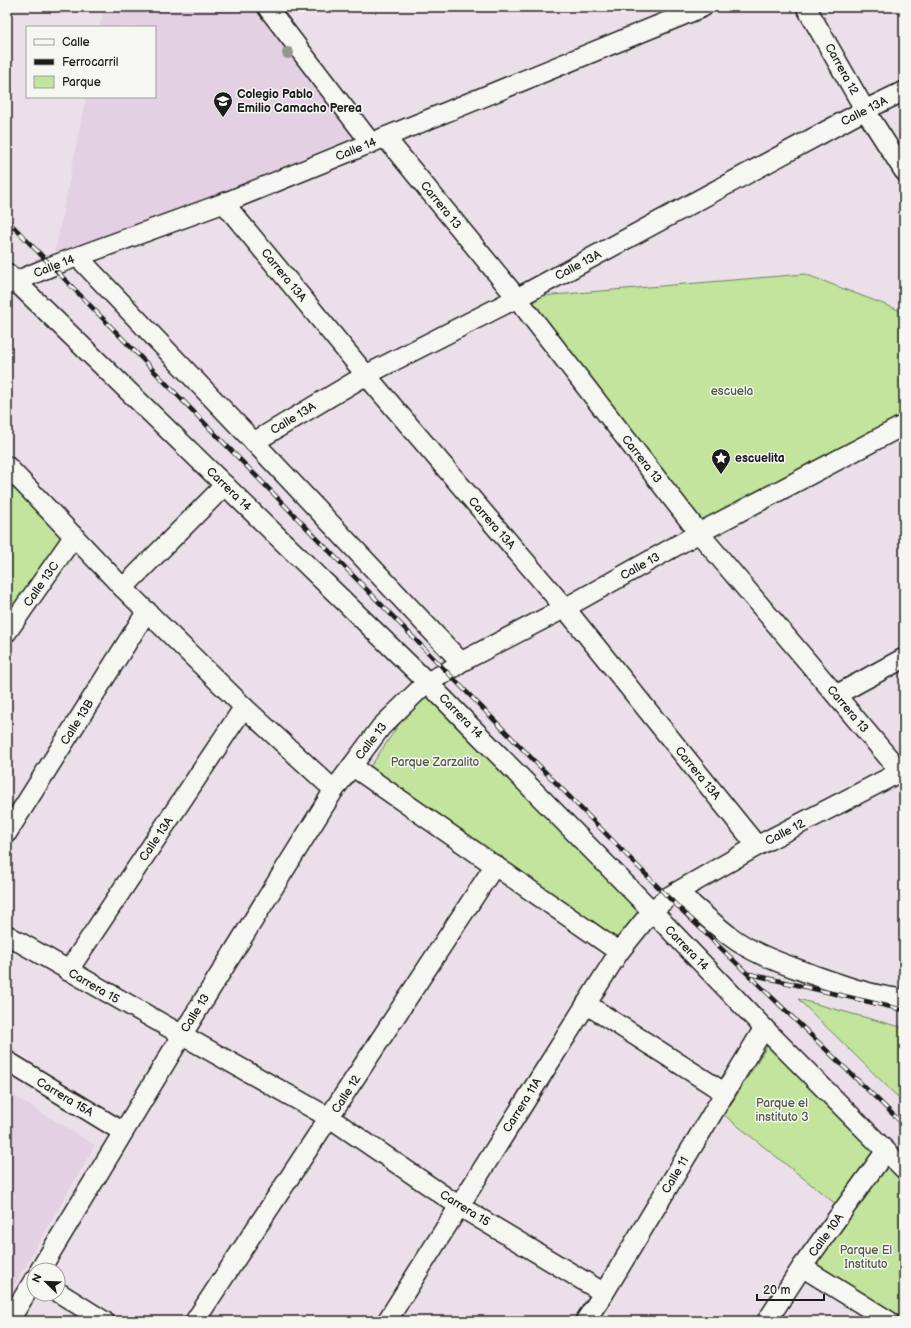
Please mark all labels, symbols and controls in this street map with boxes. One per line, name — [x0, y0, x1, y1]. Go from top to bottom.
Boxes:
legend — [26, 26, 156, 98]
text: Calle — [62, 35, 90, 50]
street label: Carrera 12 — [821, 41, 862, 98]
text: Ferrocarril — [62, 55, 118, 70]
text: Parque — [62, 75, 101, 90]
place label: Colegio Pablo Emilio Camacho Perea — [237, 87, 362, 116]
school or university icon: Colegio Pablo Emilio Camacho Perea — [212, 90, 234, 118]
street label: Calle 13A — [838, 93, 891, 130]
street label: Calle 14 — [333, 134, 380, 164]
street label: Carrera 13 — [417, 178, 464, 232]
street label: Carrera 13A — [258, 246, 310, 306]
street label: Calle 13A — [553, 247, 605, 284]
street label: Calle 14 — [31, 252, 78, 281]
park label: escuela — [711, 384, 754, 399]
street label: Calle 13A — [268, 399, 319, 438]
street label: Carrera 13 — [618, 432, 665, 486]
place icon: escuelita — [710, 447, 732, 475]
place label: escuelita — [735, 451, 785, 466]
street label: Carrera 14 — [203, 464, 255, 515]
street label: Carrera 13A — [465, 494, 519, 553]
street label: Calle 13 — [618, 549, 663, 583]
street label: Calle 13C — [20, 559, 63, 610]
street label: Carrera 13 — [824, 683, 872, 736]
street label: Carrera 14 — [435, 691, 486, 743]
street label: Calle 13B — [57, 697, 97, 748]
street label: Calle 13 — [352, 720, 391, 763]
street label: Carrera 13A — [672, 744, 724, 804]
park label: Parque Zarzalito — [391, 755, 480, 770]
street label: Calle 13A — [136, 814, 177, 864]
street label: Calle 12 — [763, 816, 808, 849]
street label: Carrera 14 — [661, 923, 712, 975]
street label: Carrera 15 — [66, 966, 122, 1007]
street label: Calle 13 — [178, 991, 213, 1035]
street label: Calle 12 — [329, 1072, 364, 1116]
street label: Carrera 15A — [34, 1075, 97, 1121]
street label: Carrera 11A — [500, 1075, 545, 1135]
park label: Parque el instituto 3 — [755, 1096, 809, 1125]
street label: Calle 11 — [659, 1154, 692, 1196]
street label: Carrera 15 — [437, 1187, 493, 1230]
street label: Calle 10A — [806, 1210, 848, 1260]
park label: Parque El Instituto — [840, 1243, 892, 1272]
north arrow — [26, 1262, 66, 1302]
text: N — [30, 1272, 45, 1285]
scale bar — [757, 1276, 824, 1302]
text: 20 m — [763, 1283, 790, 1298]

